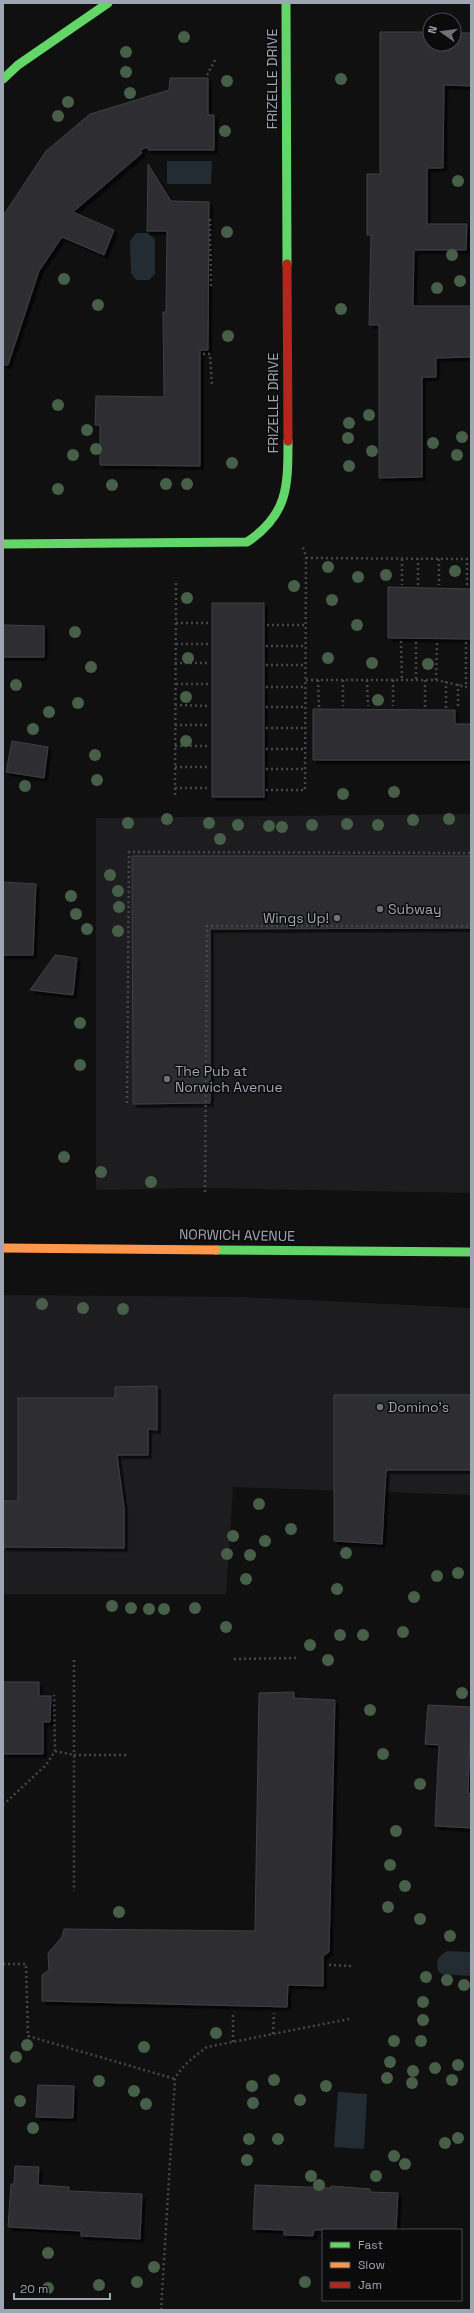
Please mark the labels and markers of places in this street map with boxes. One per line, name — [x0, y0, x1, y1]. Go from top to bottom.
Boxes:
place label: Subway — [388, 900, 442, 918]
marker: Subway — [375, 904, 385, 914]
place label: Wings Up! — [263, 909, 329, 927]
marker: Wings Up! — [332, 913, 342, 923]
place label: The Pub at Norwich Avenue — [175, 1062, 283, 1096]
marker: The Pub at Norwich Avenue — [162, 1074, 172, 1084]
place label: Domino's — [388, 1398, 449, 1416]
marker: Domino's — [375, 1402, 385, 1412]

